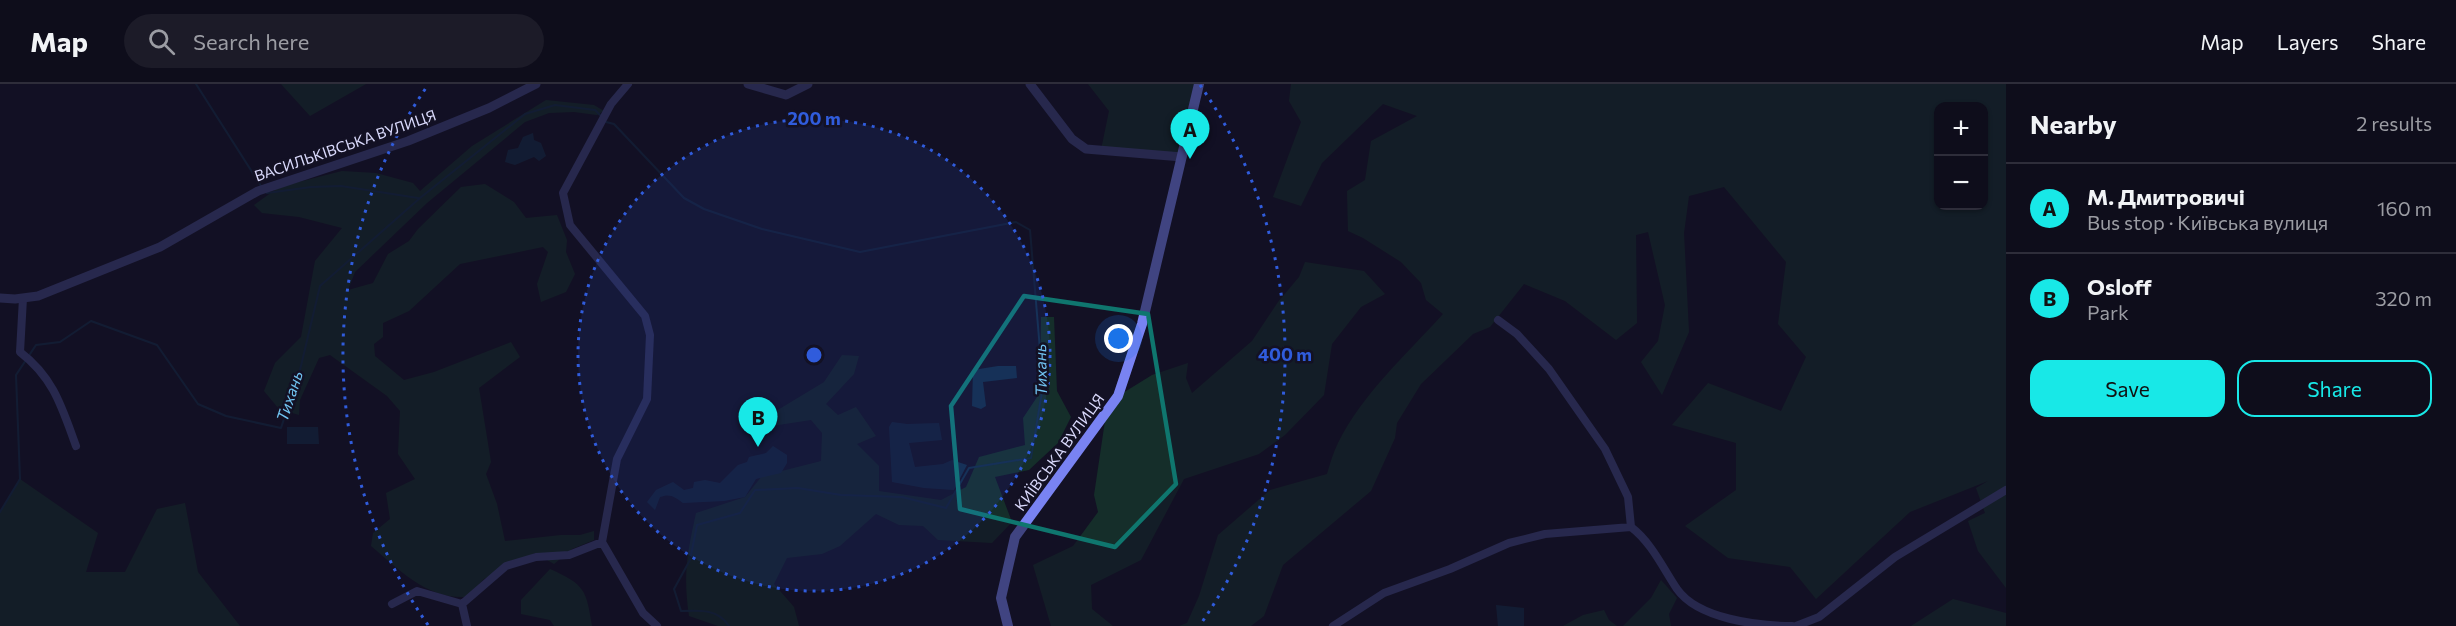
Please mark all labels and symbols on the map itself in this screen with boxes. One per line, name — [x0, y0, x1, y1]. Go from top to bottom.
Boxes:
street label: ВАСИЛЬКІВСЬКА ВУЛИЦЯ — [252, 105, 438, 185]
text: 200 m — [787, 107, 841, 129]
pin: A — [1170, 110, 1210, 159]
your location — [1104, 324, 1133, 353]
text: 400 m — [1258, 343, 1312, 365]
water label: Тихань — [1030, 344, 1050, 396]
centre of rings — [804, 345, 824, 365]
water label: Тихань — [272, 368, 306, 424]
street label: КИЇВСЬКА ВУЛИЦЯ — [1010, 390, 1108, 514]
pin: B — [738, 398, 777, 447]

